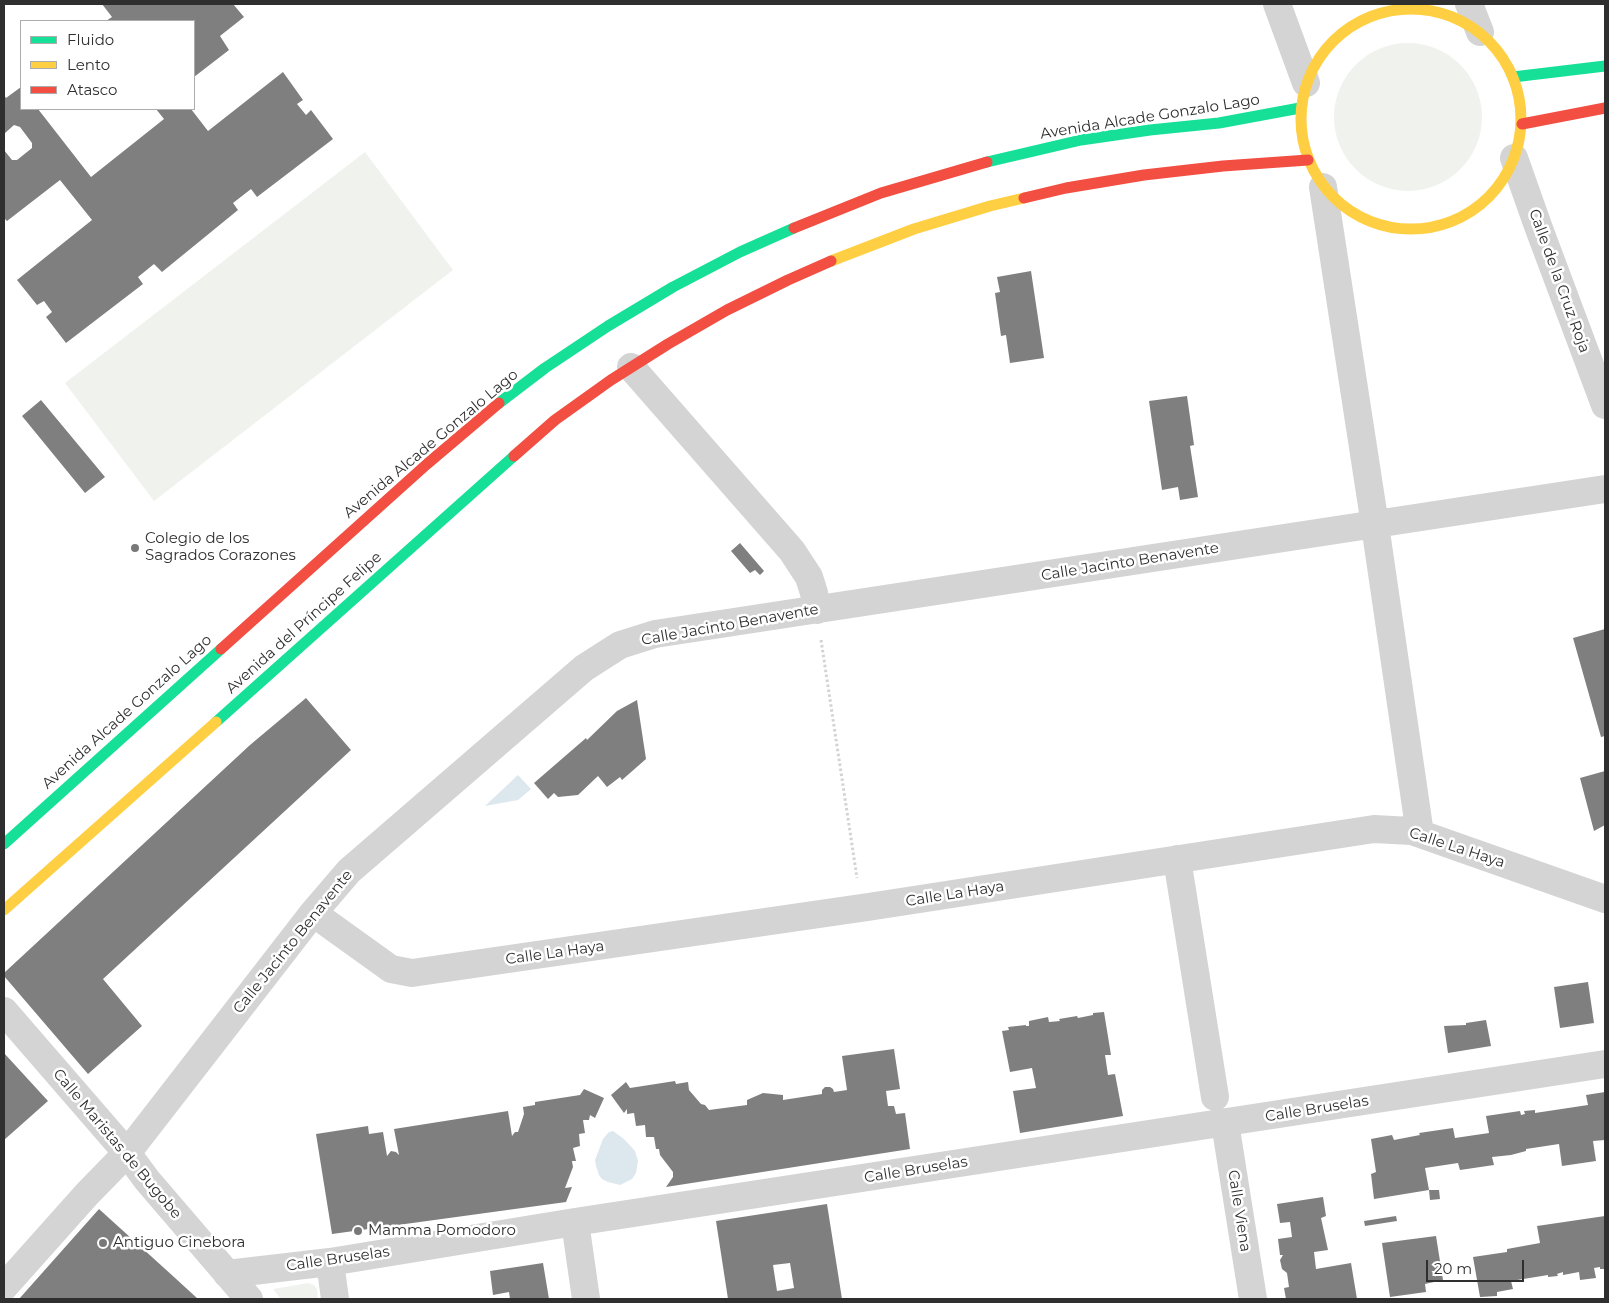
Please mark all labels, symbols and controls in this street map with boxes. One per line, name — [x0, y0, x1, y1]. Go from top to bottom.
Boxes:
legend — [20, 20, 195, 110]
text: Fluido — [67, 30, 114, 49]
text: Lento — [67, 55, 110, 74]
text: Atasco — [67, 80, 117, 99]
street label: Avenida Alcade Gonzalo Lago — [1039, 91, 1261, 143]
street label: Calle de la Cruz Roja — [1525, 207, 1593, 355]
street label: Avenida Alcade Gonzalo Lago — [340, 366, 522, 522]
place label: Colegio de los Sagrados Corazones — [145, 530, 296, 565]
street label: Calle Jacinto Benavente — [1040, 539, 1220, 585]
marker: Colegio de los Sagrados Corazones — [129, 542, 141, 554]
street label: Avenida del Príncipe Felipe — [222, 548, 386, 698]
street label: Calle Jacinto Benavente — [640, 601, 820, 649]
street label: Avenida Alcade Gonzalo Lago — [38, 631, 216, 793]
street label: Calle La Haya — [1407, 824, 1507, 872]
street label: Calle Jacinto Benavente — [229, 867, 357, 1017]
street label: Calle La Haya — [904, 877, 1006, 911]
street label: Calle La Haya — [504, 937, 606, 969]
street label: Calle Maristas de Bugobe — [49, 1065, 185, 1223]
street label: Calle Bruselas — [1264, 1092, 1370, 1126]
street label: Calle Bruselas — [863, 1153, 969, 1187]
street label: Calle Viena — [1224, 1169, 1254, 1253]
place label: Mamma Pomodoro — [368, 1222, 516, 1240]
marker: Mamma Pomodoro — [352, 1225, 364, 1237]
place label: Antiguo Cinebora — [113, 1234, 245, 1252]
marker: Antiguo Cinebora — [97, 1237, 109, 1249]
street label: Calle Bruselas — [285, 1243, 391, 1275]
scale bar — [1429, 1250, 1526, 1282]
text: 20 m — [1434, 1259, 1472, 1278]

